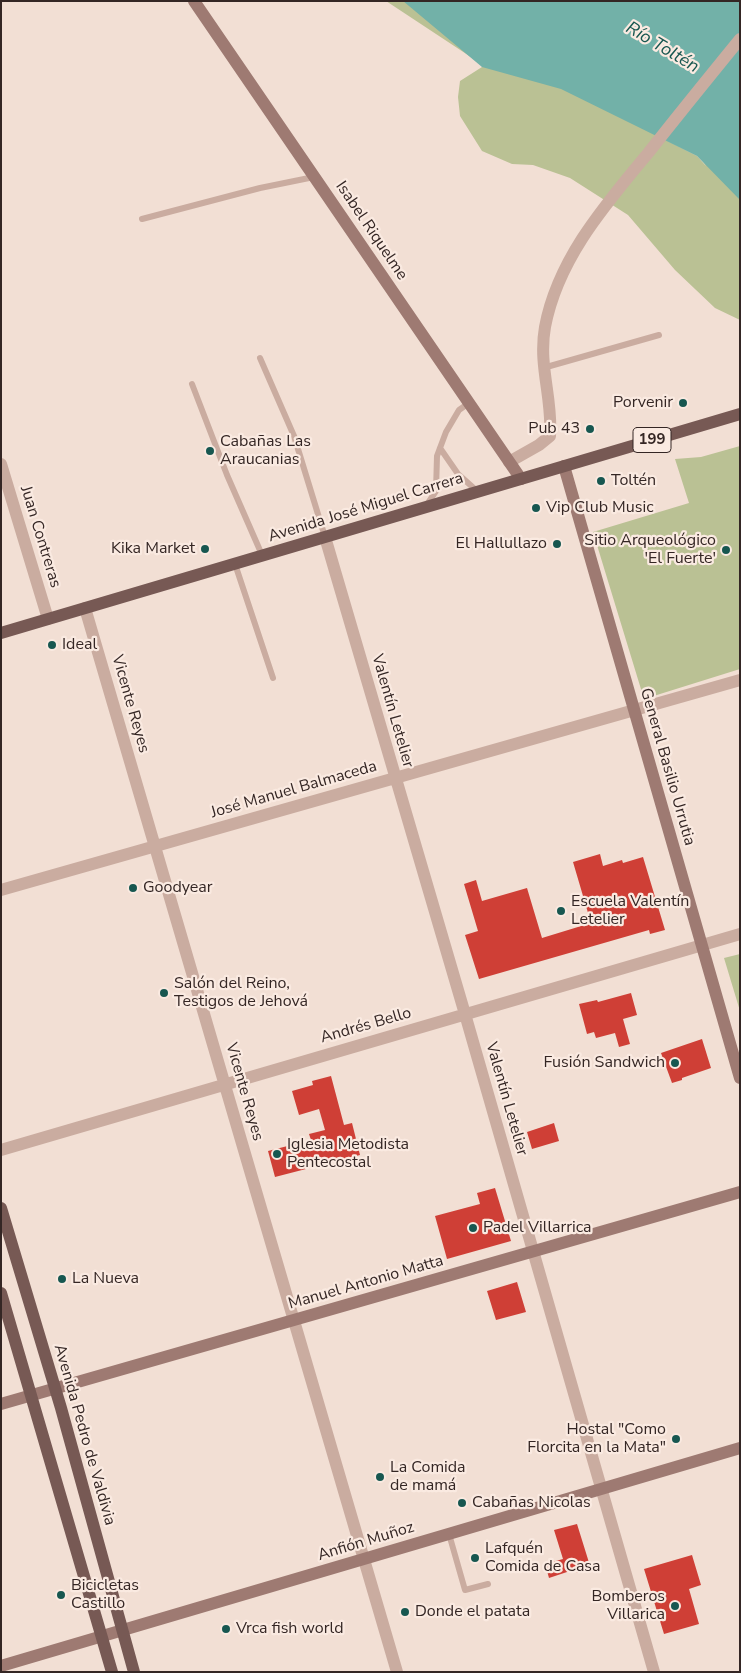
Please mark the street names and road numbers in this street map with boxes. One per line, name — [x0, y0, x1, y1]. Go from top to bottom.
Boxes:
street label: Isabel Riquelme — [331, 178, 411, 284]
road number: 199 — [633, 428, 671, 452]
street label: Avenida José Miguel Carrera — [266, 469, 466, 547]
street label: Juan Contreras — [15, 484, 65, 590]
street label: Valentín Letelier — [367, 652, 417, 770]
street label: Vicente Reyes — [107, 653, 153, 755]
street label: General Basilio Urrutia — [635, 686, 699, 848]
street label: José Manuel Balmaceda — [209, 757, 379, 823]
street label: Andrés Bello — [318, 1004, 414, 1048]
street label: Valentín Letelier — [481, 1040, 531, 1158]
street label: Vicente Reyes — [221, 1041, 267, 1143]
street label: Manuel Antonio Matta — [286, 1252, 446, 1314]
street label: Avenida Pedro de Valdivia — [49, 1342, 119, 1528]
street label: Anfión Muñoz — [316, 1518, 416, 1566]

